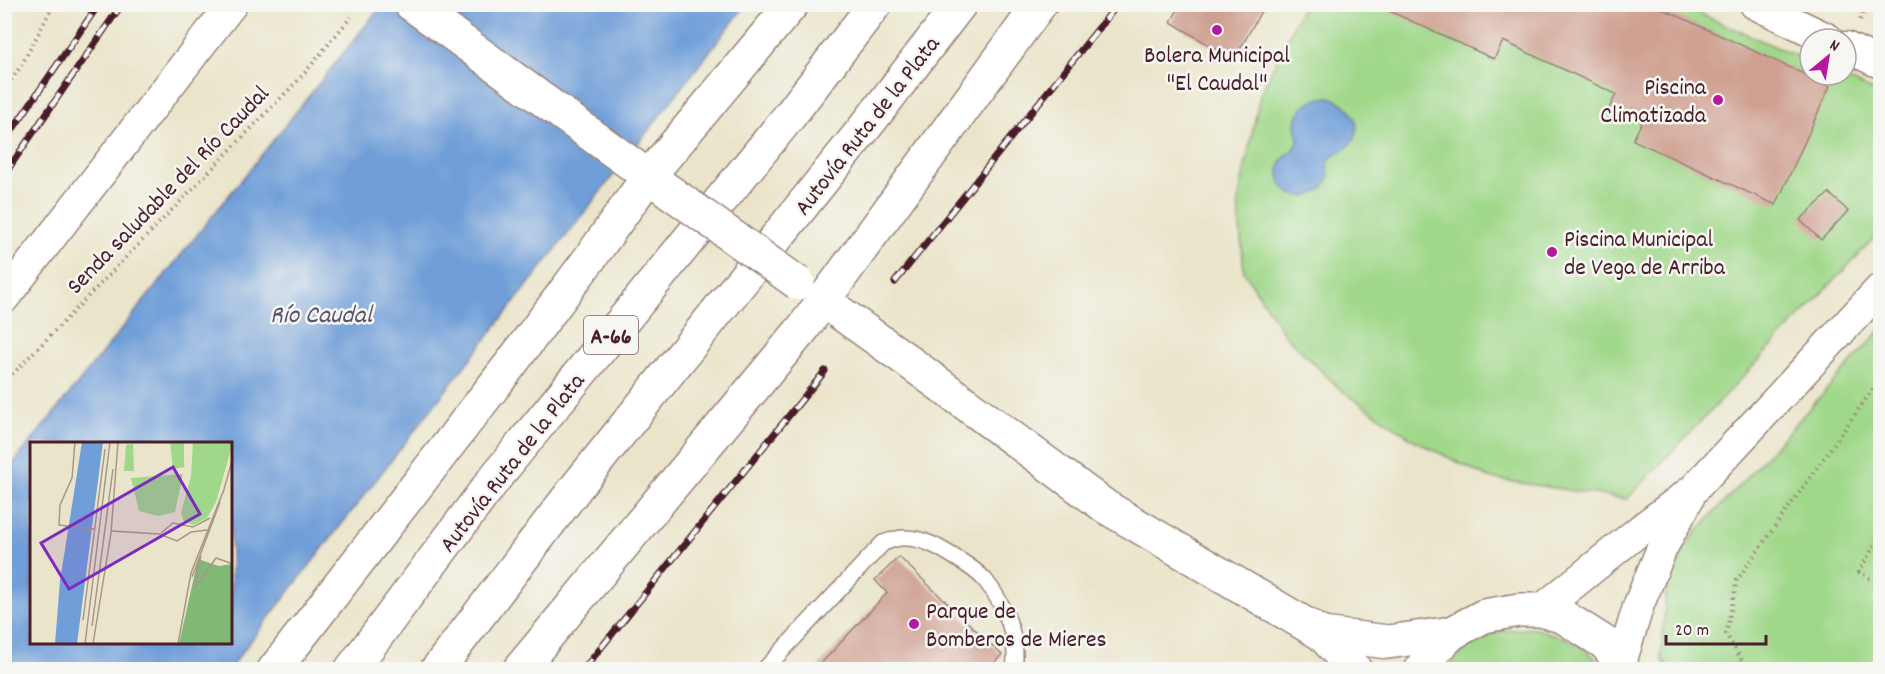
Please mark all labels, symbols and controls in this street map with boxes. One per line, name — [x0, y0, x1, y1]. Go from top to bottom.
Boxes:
marker: Bolera Municipal "El Caudal" — [1210, 23, 1224, 37]
north arrow — [1798, 27, 1858, 87]
street label: Autovía Ruta de la Plata — [787, 29, 950, 224]
text: N — [1825, 34, 1844, 58]
place label: Bolera Municipal "El Caudal" — [1144, 40, 1290, 102]
place label: Piscina Climatizada — [1600, 72, 1707, 134]
street label: Senda saludable del Río Caudal — [60, 79, 279, 303]
marker: Piscina Climatizada — [1711, 93, 1725, 107]
place label: Piscina Municipal de Vega de Arriba — [1564, 224, 1726, 286]
marker: Piscina Municipal de Vega de Arriba — [1545, 245, 1559, 259]
water label: Río Caudal — [270, 298, 374, 335]
road number: A-66 — [584, 316, 638, 354]
street label: Autovía Ruta de la Plata — [432, 366, 595, 561]
inset map — [30, 442, 232, 644]
place label: Parque de Bomberos de Mieres — [926, 596, 1107, 658]
scale bar — [1666, 608, 1766, 646]
marker: Parque de Bomberos de Mieres — [907, 617, 921, 631]
text: 20 m — [1675, 619, 1709, 644]

